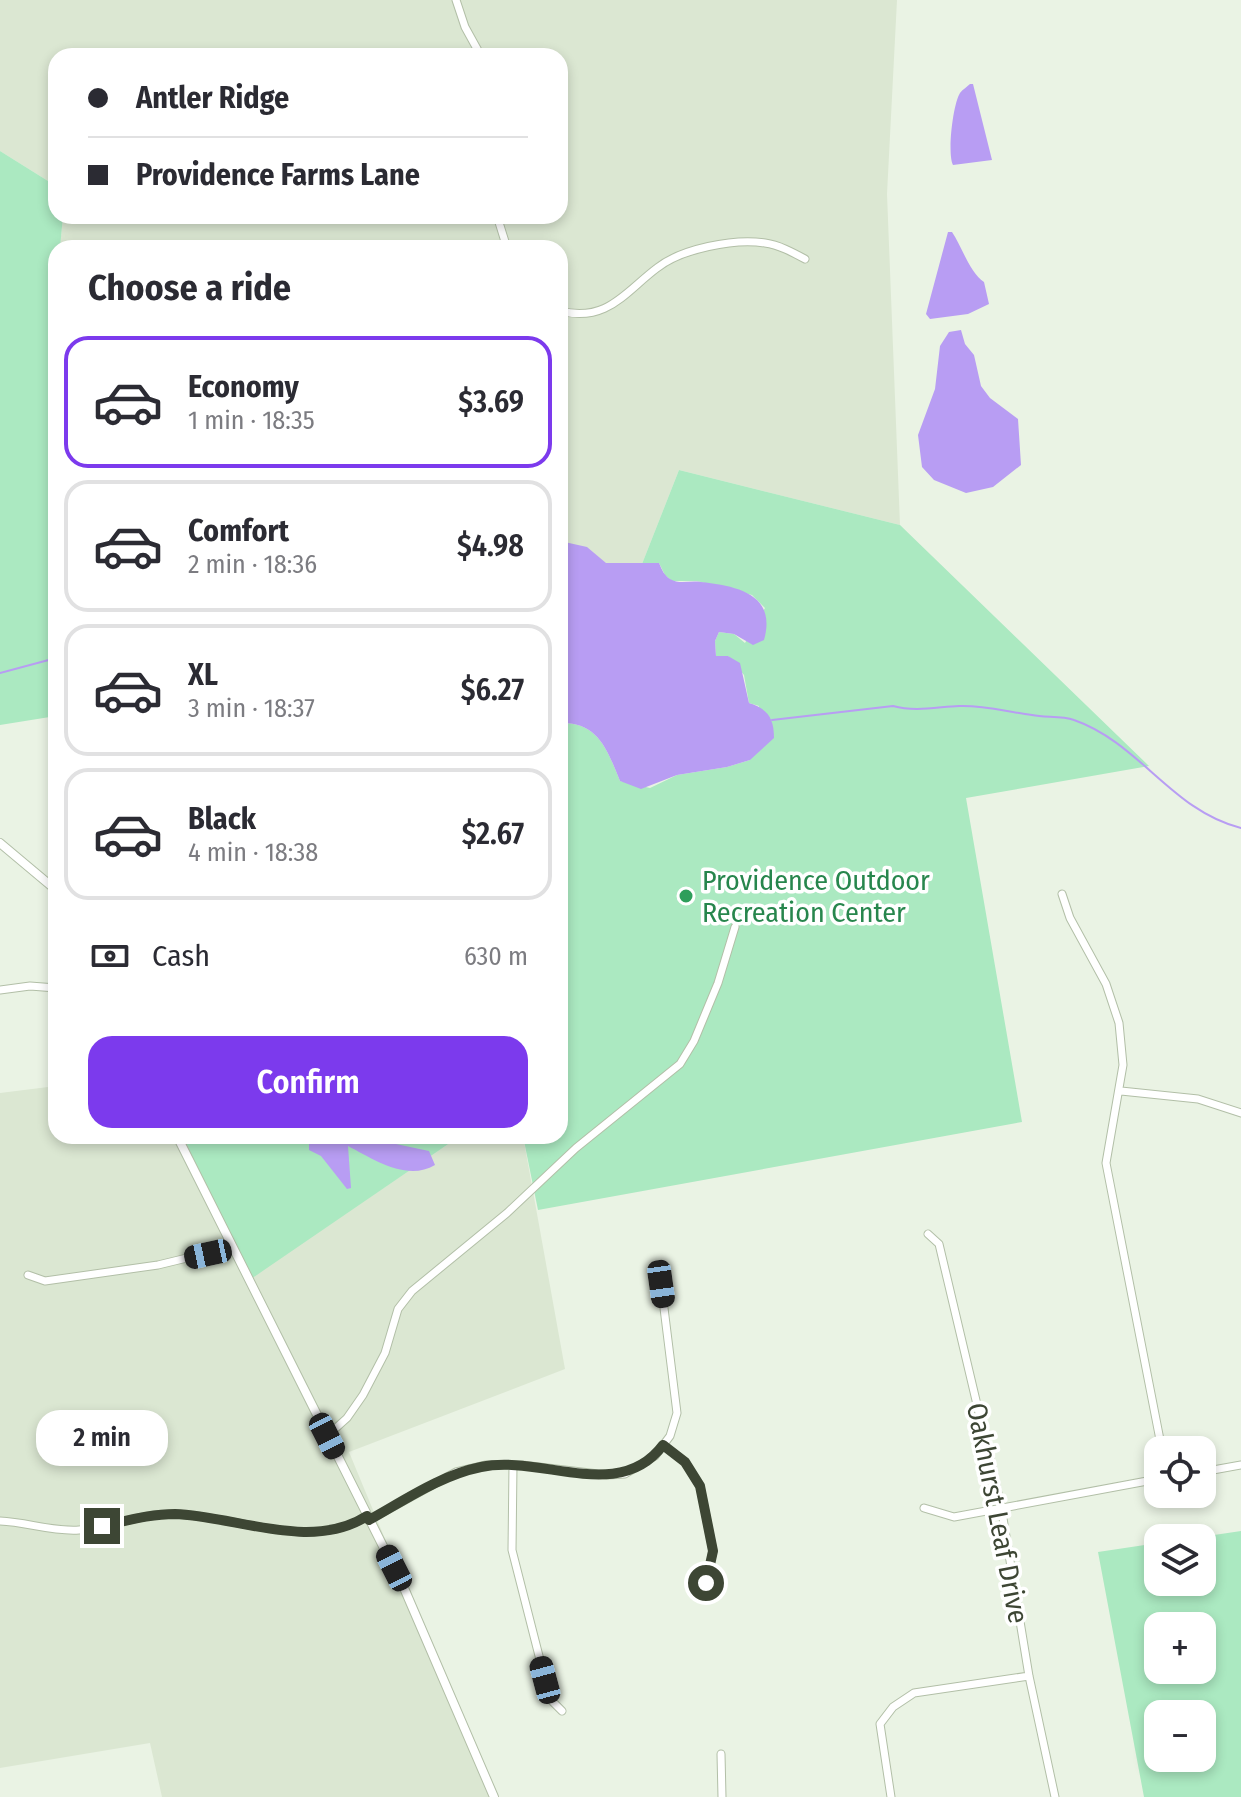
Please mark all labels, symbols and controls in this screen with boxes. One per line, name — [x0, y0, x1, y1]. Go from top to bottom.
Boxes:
text: Antler Ridge — [136, 80, 289, 116]
text: Providence Farms Lane — [136, 157, 420, 193]
text: Choose a ride — [88, 266, 291, 310]
icon: car — [92, 366, 164, 438]
text: Economy — [188, 369, 299, 405]
text: $3.69 — [458, 384, 524, 420]
text: 1 min · 18:35 — [188, 405, 315, 436]
icon: car — [92, 510, 164, 582]
text: Comfort — [188, 513, 289, 549]
text: $4.98 — [457, 528, 524, 564]
text: 2 min · 18:36 — [188, 549, 317, 580]
icon: car — [92, 654, 164, 726]
text: XL — [188, 657, 218, 693]
text: $6.27 — [461, 672, 524, 708]
text: 3 min · 18:37 — [188, 693, 315, 724]
icon: car — [92, 798, 164, 870]
text: Black — [188, 801, 256, 837]
text: $2.67 — [462, 816, 524, 852]
text: 4 min · 18:38 — [188, 837, 318, 868]
place label: Providence Outdoor Recreation Center — [702, 864, 930, 929]
marker: Providence Outdoor Recreation Center — [677, 887, 695, 905]
icon: cash — [88, 934, 132, 978]
text: Cash — [152, 938, 210, 974]
text: 630 m — [464, 941, 528, 972]
button: Confirm — [88, 1036, 528, 1128]
car — [182, 1237, 234, 1271]
car — [646, 1259, 676, 1309]
street label: Oakhurst Leaf Drive — [960, 1400, 1035, 1626]
car — [305, 1409, 349, 1463]
callout: 2 min — [36, 1410, 168, 1466]
text: 2 min — [73, 1422, 131, 1453]
map controls — [1144, 1436, 1216, 1772]
button: locate — [1144, 1436, 1216, 1508]
route end — [84, 1508, 120, 1544]
button: layers — [1144, 1524, 1216, 1596]
car — [372, 1541, 416, 1595]
route start — [688, 1565, 724, 1601]
button: + — [1144, 1612, 1216, 1684]
car — [527, 1654, 563, 1706]
button: − — [1144, 1700, 1216, 1772]

